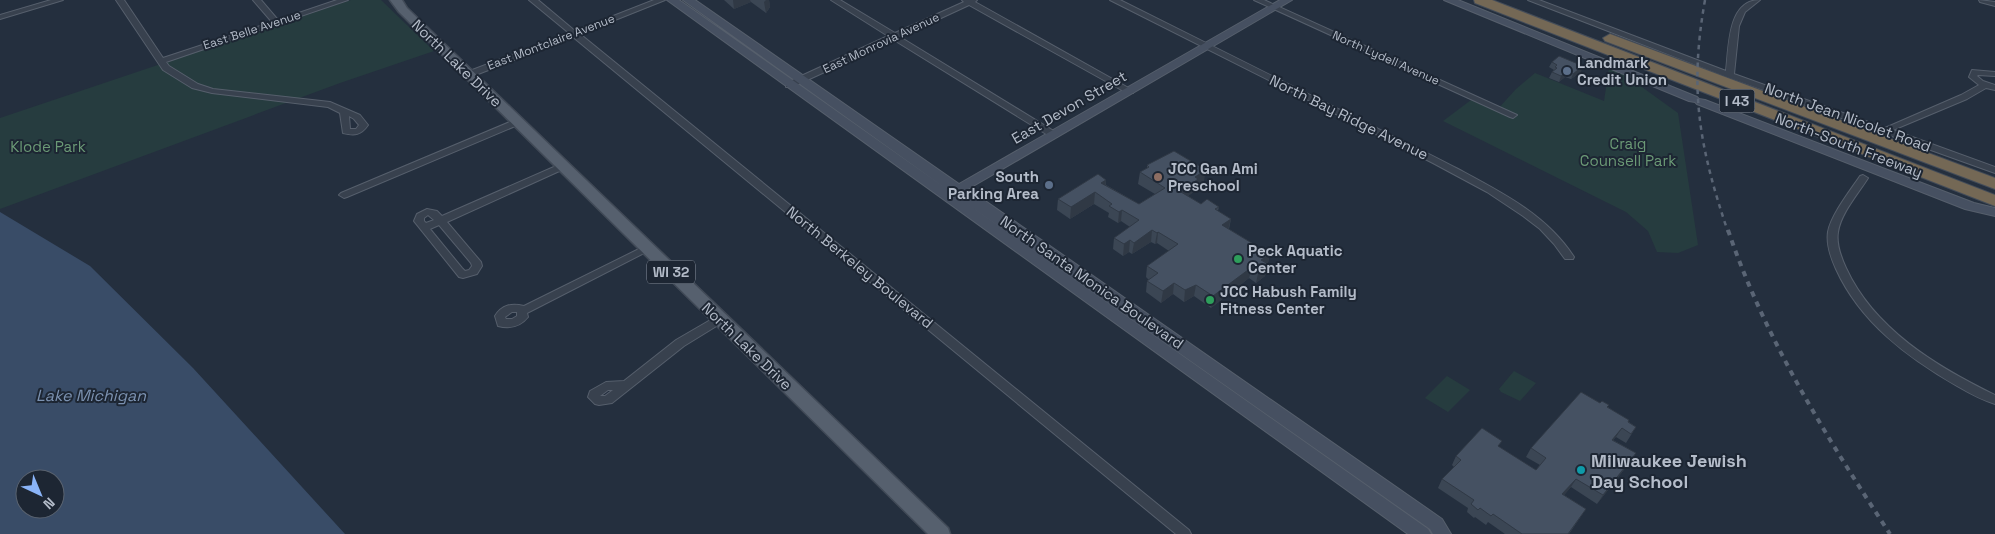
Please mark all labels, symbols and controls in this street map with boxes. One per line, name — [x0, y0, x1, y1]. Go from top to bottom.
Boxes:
street label: East Belle Avenue — [201, 7, 303, 53]
street label: East Monrovia Avenue — [820, 9, 942, 77]
street label: East Montclaire Avenue — [485, 10, 617, 74]
street label: North Lake Drive — [408, 15, 506, 111]
street label: North Lydell Avenue — [1330, 27, 1442, 89]
place label: Landmark Credit Union — [1577, 53, 1667, 89]
marker: Landmark Credit Union — [1561, 65, 1573, 77]
street label: East Devon Street — [1008, 66, 1130, 148]
street label: North Bay Ridge Avenue — [1267, 70, 1432, 164]
street label: North Jean Nicolet Road — [1762, 78, 1934, 156]
road number: I 43 — [1720, 90, 1754, 112]
street label: North-South Freeway — [1773, 108, 1925, 182]
park label: Craig Counsell Park — [1580, 134, 1676, 170]
park label: Klode Park — [10, 137, 86, 156]
place label: JCC Gan Ami Preschool — [1168, 159, 1258, 195]
place label: South Parking Area — [948, 167, 1039, 203]
marker: JCC Gan Ami Preschool — [1152, 171, 1164, 183]
marker: South Parking Area — [1043, 179, 1055, 191]
street label: North Berkeley Boulevard — [783, 202, 937, 332]
street label: North Santa Monica Boulevard — [997, 211, 1187, 353]
place label: Peck Aquatic Center — [1248, 241, 1343, 277]
marker: Peck Aquatic Center — [1232, 253, 1244, 265]
road number: WI 32 — [647, 260, 695, 284]
place label: JCC Habush Family Fitness Center — [1220, 282, 1357, 318]
marker: JCC Habush Family Fitness Center — [1204, 294, 1216, 306]
street label: North Lake Drive — [698, 298, 796, 394]
water label: Lake Michigan — [36, 385, 147, 406]
place label: Milwaukee Jewish Day School — [1591, 449, 1747, 493]
marker: Milwaukee Jewish Day School — [1575, 464, 1587, 476]
north arrow — [15, 469, 65, 519]
text: N — [39, 494, 59, 513]

